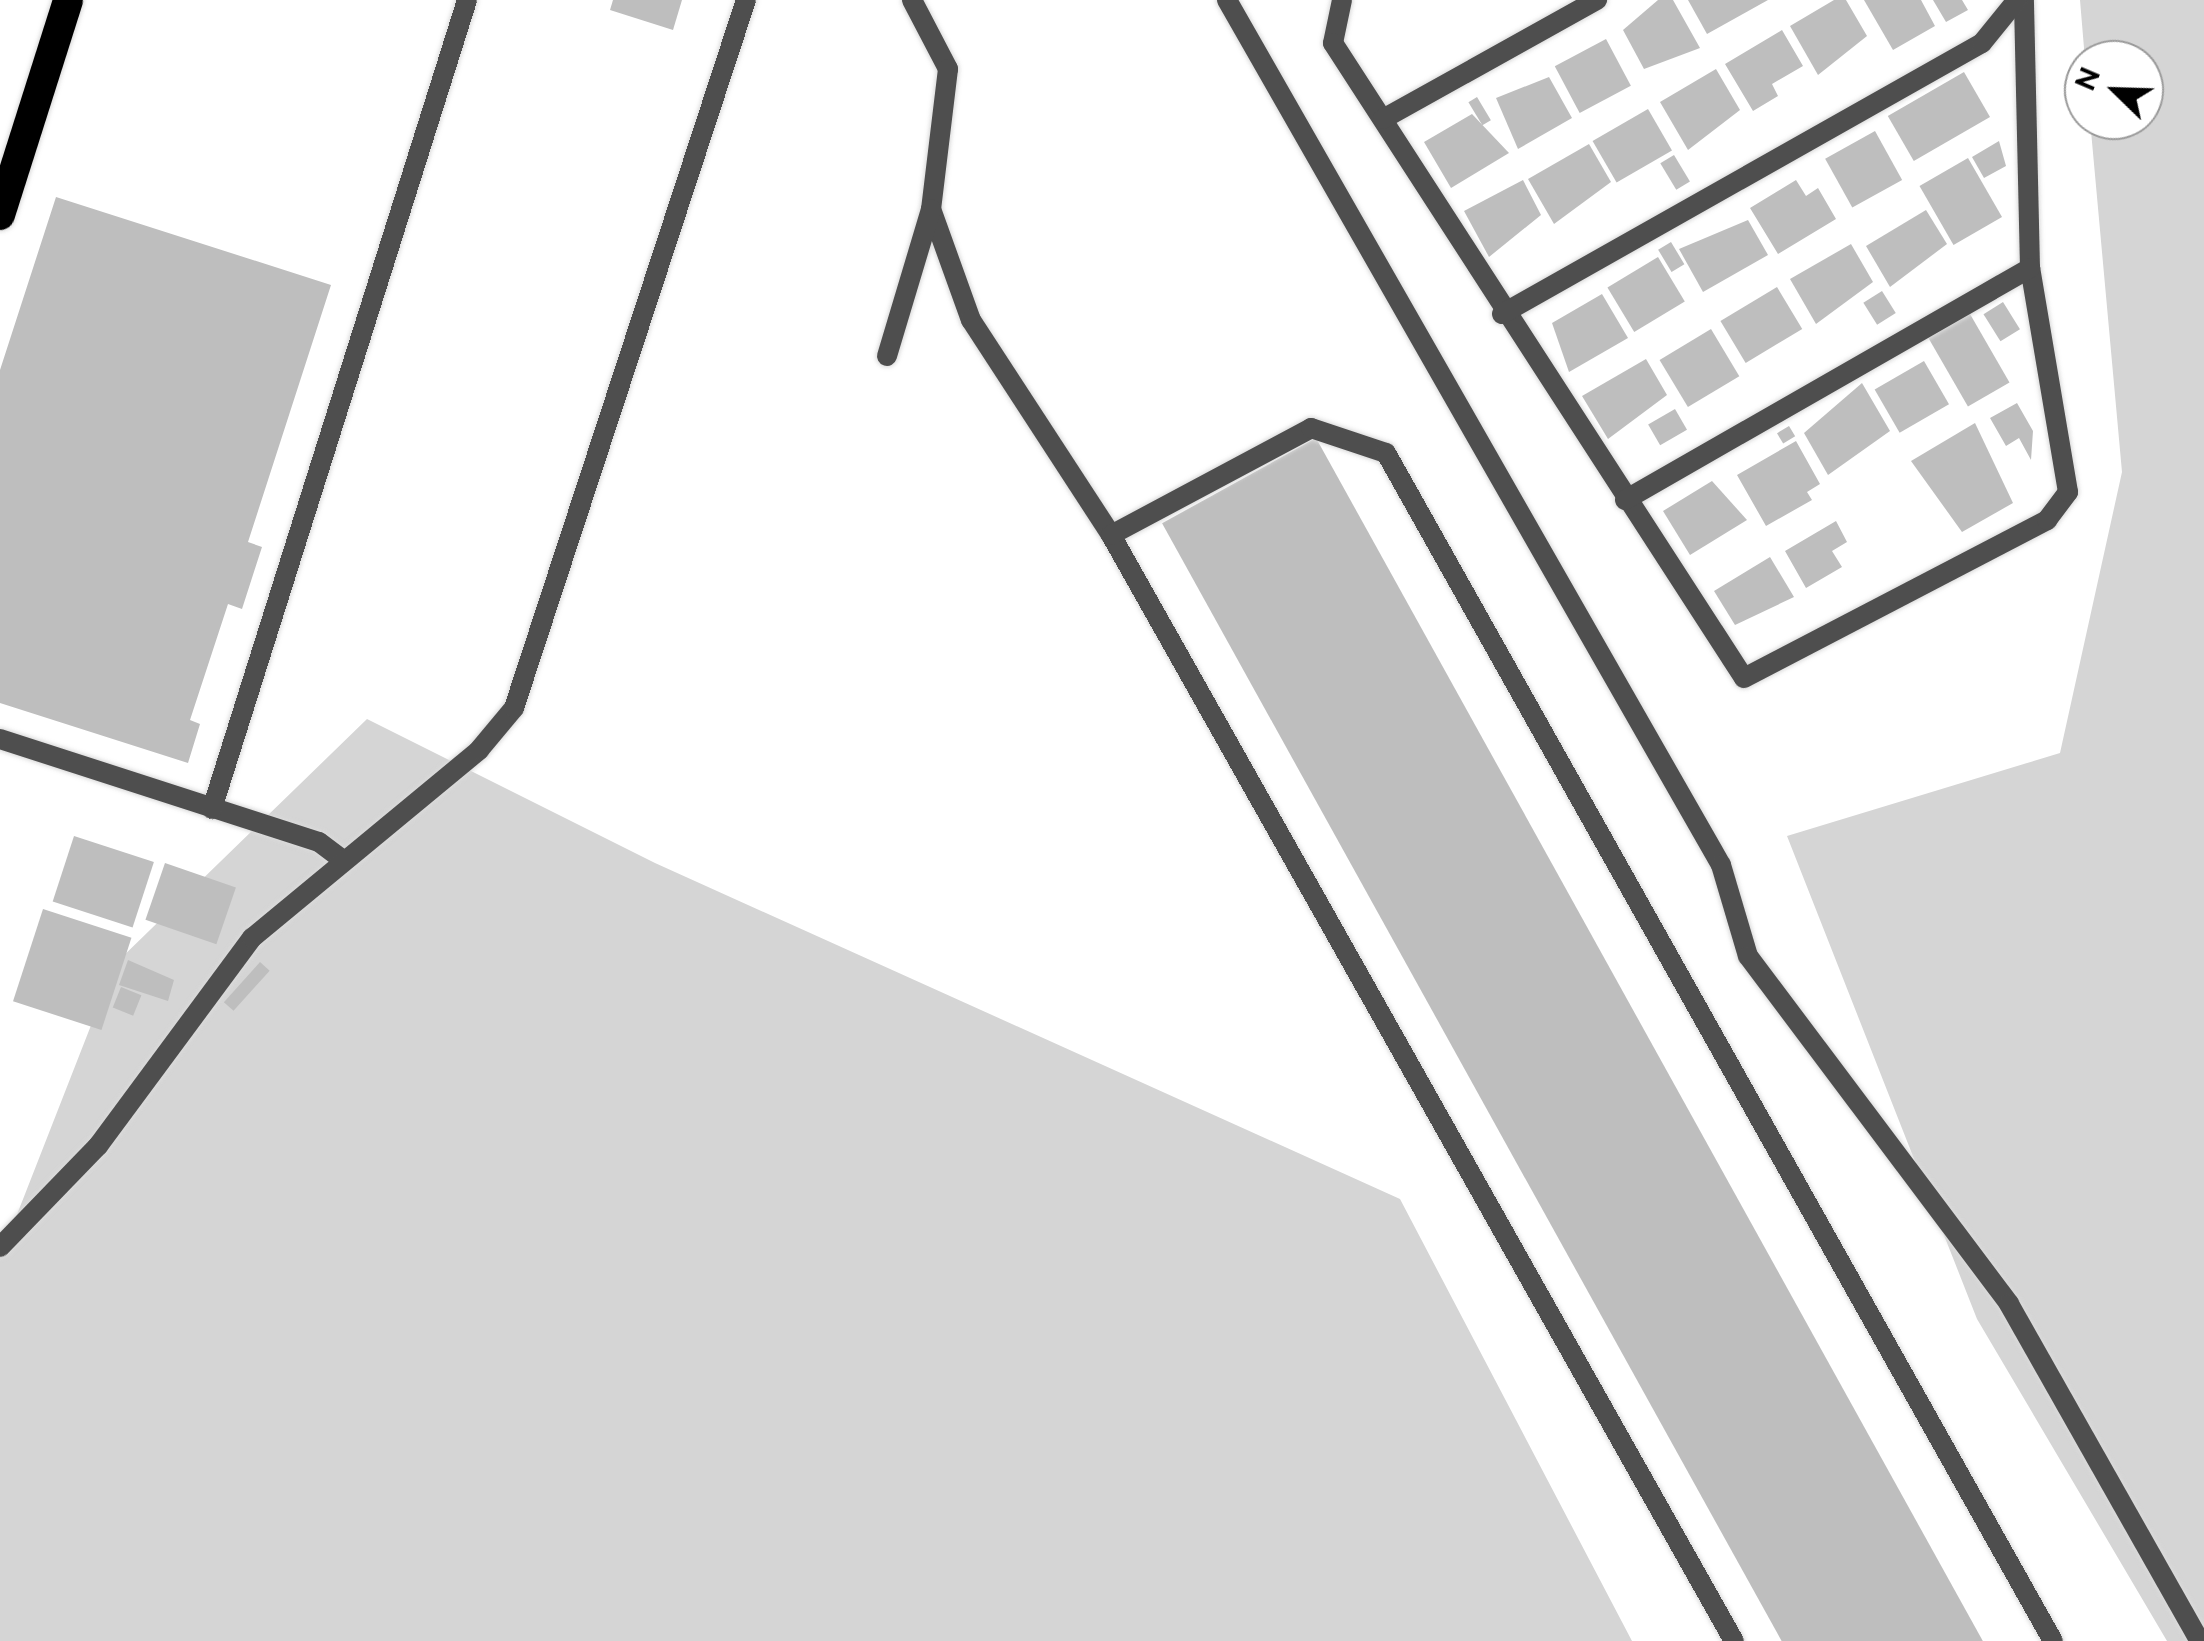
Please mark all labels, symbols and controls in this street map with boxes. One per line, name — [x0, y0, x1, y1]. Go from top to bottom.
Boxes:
north arrow — [2064, 40, 2164, 140]
text: N — [2068, 63, 2107, 95]

